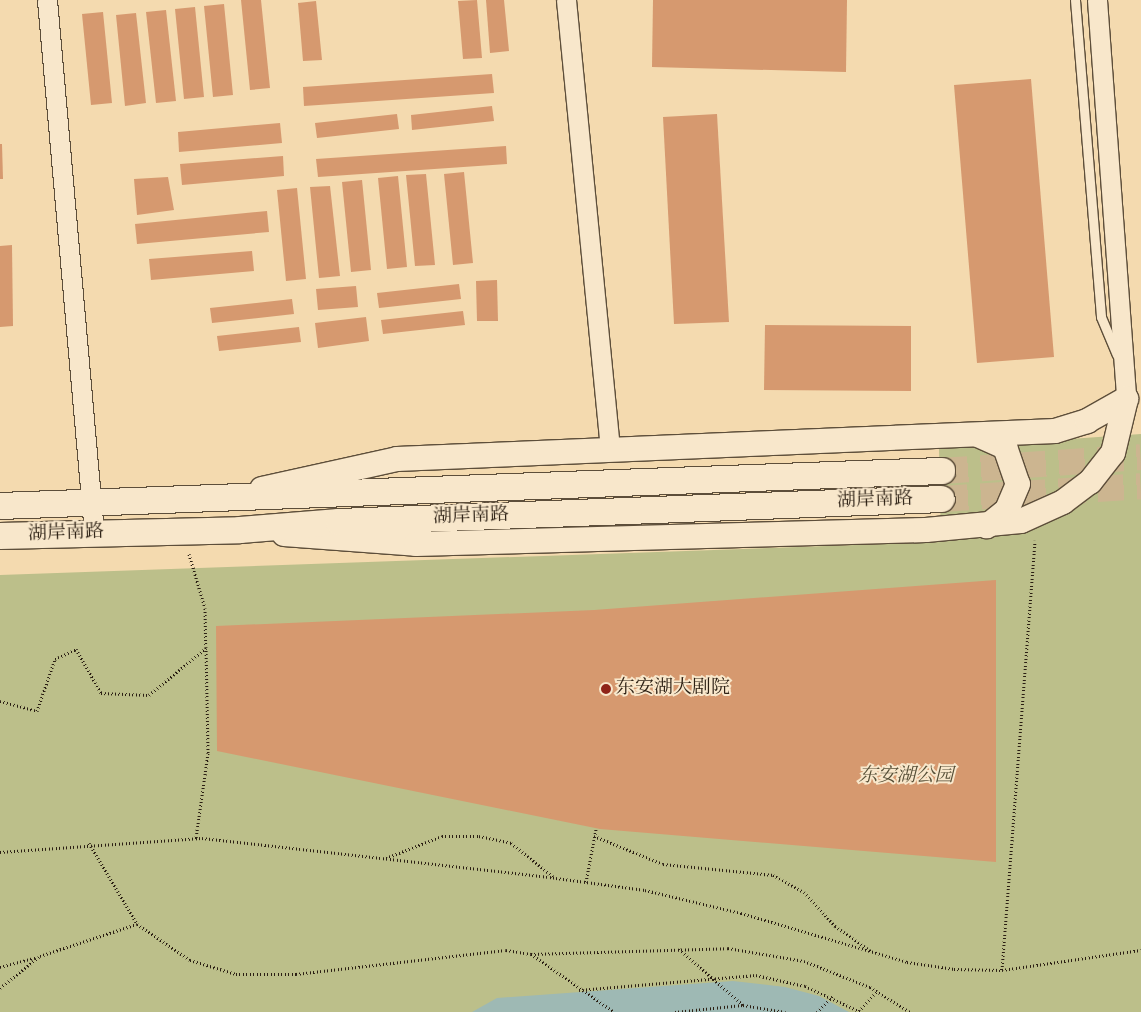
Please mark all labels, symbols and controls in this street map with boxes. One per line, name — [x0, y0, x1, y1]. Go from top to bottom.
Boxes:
street label: 湖岸南路 — [837, 488, 913, 514]
street label: 湖岸南路 — [433, 504, 509, 530]
street label: 湖岸南路 — [28, 521, 104, 547]
place label: 东安湖大剧院 — [616, 678, 730, 700]
marker: 东安湖大剧院 — [600, 683, 612, 695]
park label: 东安湖公园 — [859, 766, 953, 788]

